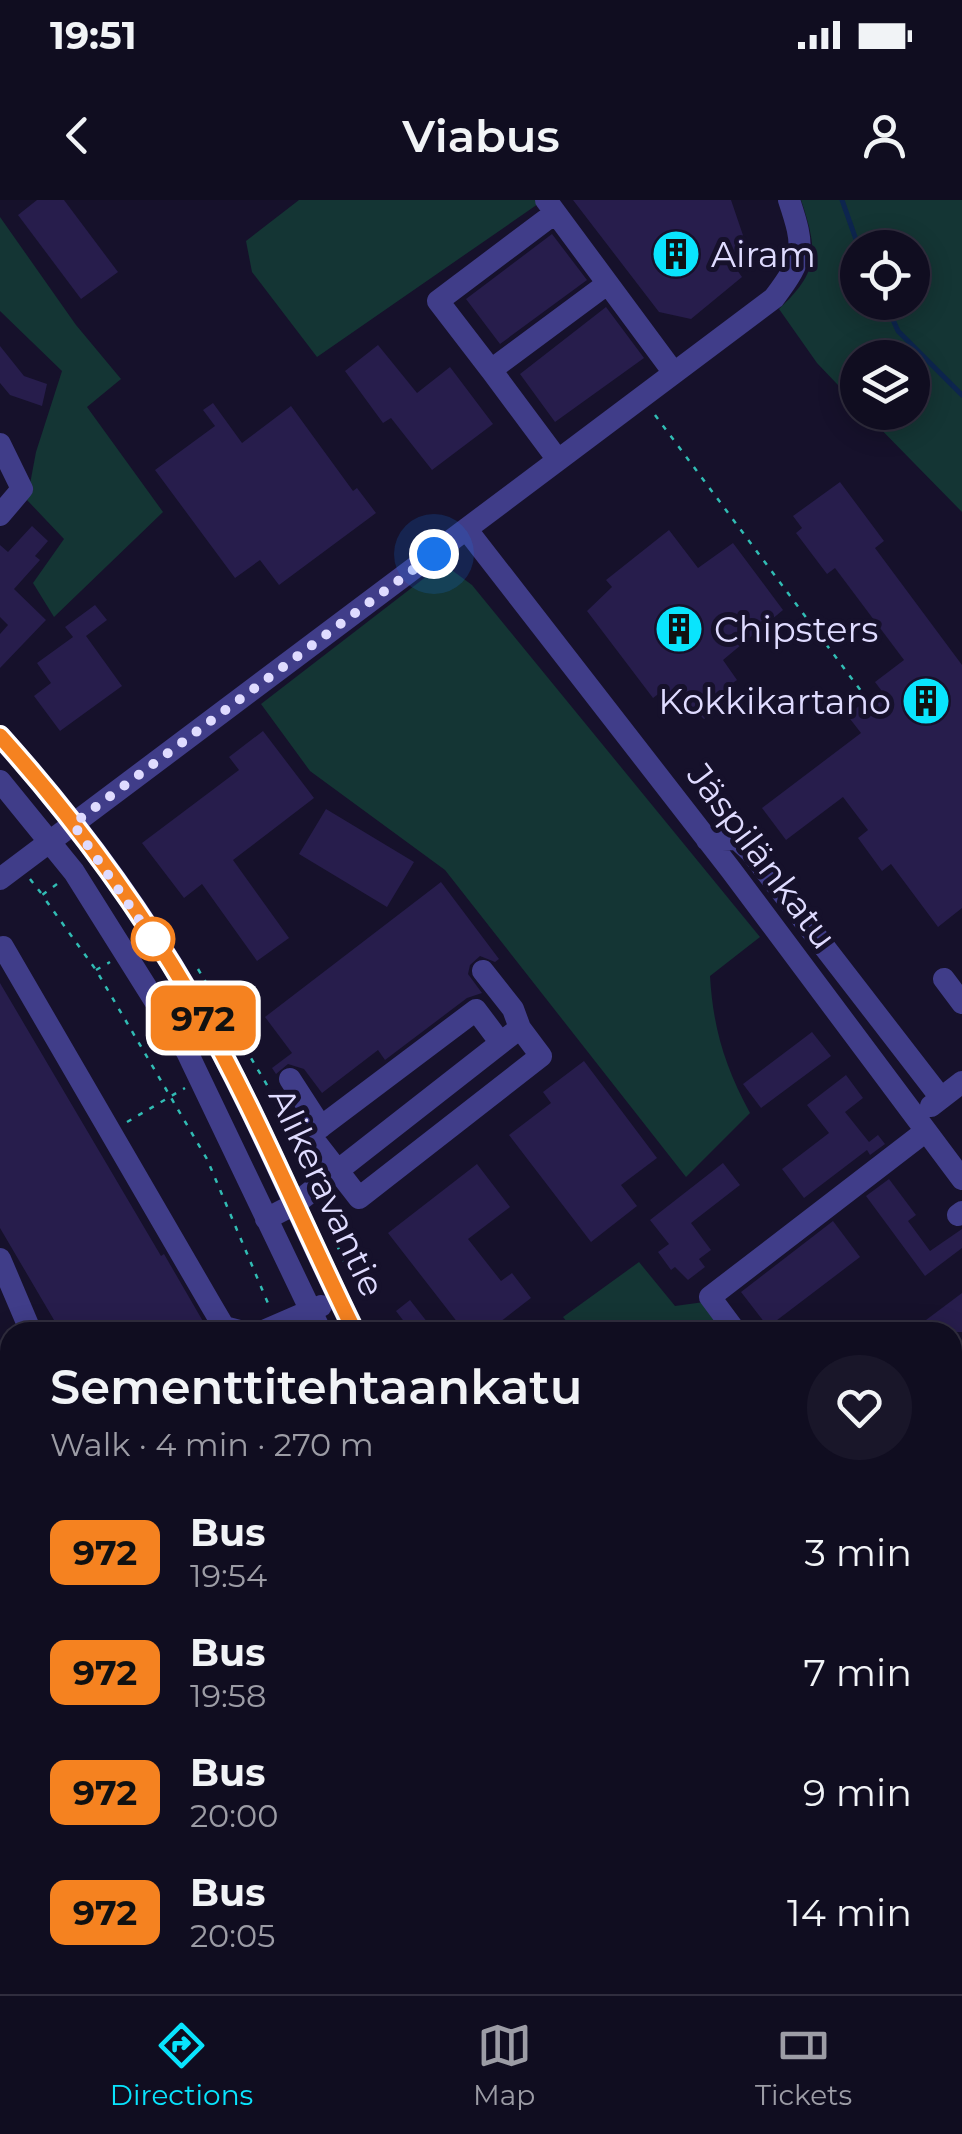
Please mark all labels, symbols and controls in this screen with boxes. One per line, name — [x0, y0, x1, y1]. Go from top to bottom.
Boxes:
text: 19:51 — [50, 12, 137, 59]
icon: back — [50, 108, 105, 163]
text: Viabus — [402, 108, 560, 163]
icon: person — [857, 108, 912, 163]
building icon: Airam — [650, 228, 702, 280]
map controls — [840, 230, 930, 430]
button: locate — [840, 230, 930, 320]
place label: Airam — [711, 233, 816, 276]
button: layers — [840, 340, 930, 430]
your location — [409, 529, 459, 579]
building icon: Chipsters — [653, 603, 705, 655]
place label: Chipsters — [714, 608, 878, 651]
building icon: Kokkikartano — [900, 675, 952, 727]
place label: Kokkikartano — [658, 680, 891, 723]
street label: Jäspilänkatu — [678, 754, 846, 957]
unlabelled marker — [132, 918, 174, 960]
line badge: 972 — [146, 986, 260, 1050]
text: 972 — [171, 997, 235, 1040]
street label: Alikeravantie — [260, 1081, 394, 1303]
button: heart — [807, 1355, 912, 1460]
text: Sementtitehtaankatu — [50, 1358, 582, 1416]
text: Walk · 4 min · 270 m — [50, 1425, 374, 1464]
text: Bus — [190, 1509, 265, 1556]
text: 3 min — [804, 1529, 912, 1576]
text: 972 — [73, 1531, 137, 1574]
text: 19:54 — [190, 1556, 267, 1595]
text: Bus — [190, 1629, 265, 1676]
text: 7 min — [803, 1649, 912, 1696]
text: 972 — [73, 1651, 137, 1694]
text: 19:58 — [190, 1676, 266, 1715]
text: Bus — [190, 1749, 265, 1796]
text: 9 min — [803, 1769, 912, 1816]
text: 972 — [73, 1771, 137, 1814]
text: 20:00 — [190, 1796, 278, 1835]
text: Bus — [190, 1869, 265, 1916]
text: 14 min — [787, 1889, 912, 1936]
text: 972 — [73, 1891, 137, 1934]
text: 20:05 — [190, 1916, 275, 1955]
tab: Directions — [110, 2018, 253, 2112]
tab: Map — [473, 2018, 535, 2112]
tab: Tickets — [755, 2018, 852, 2112]

